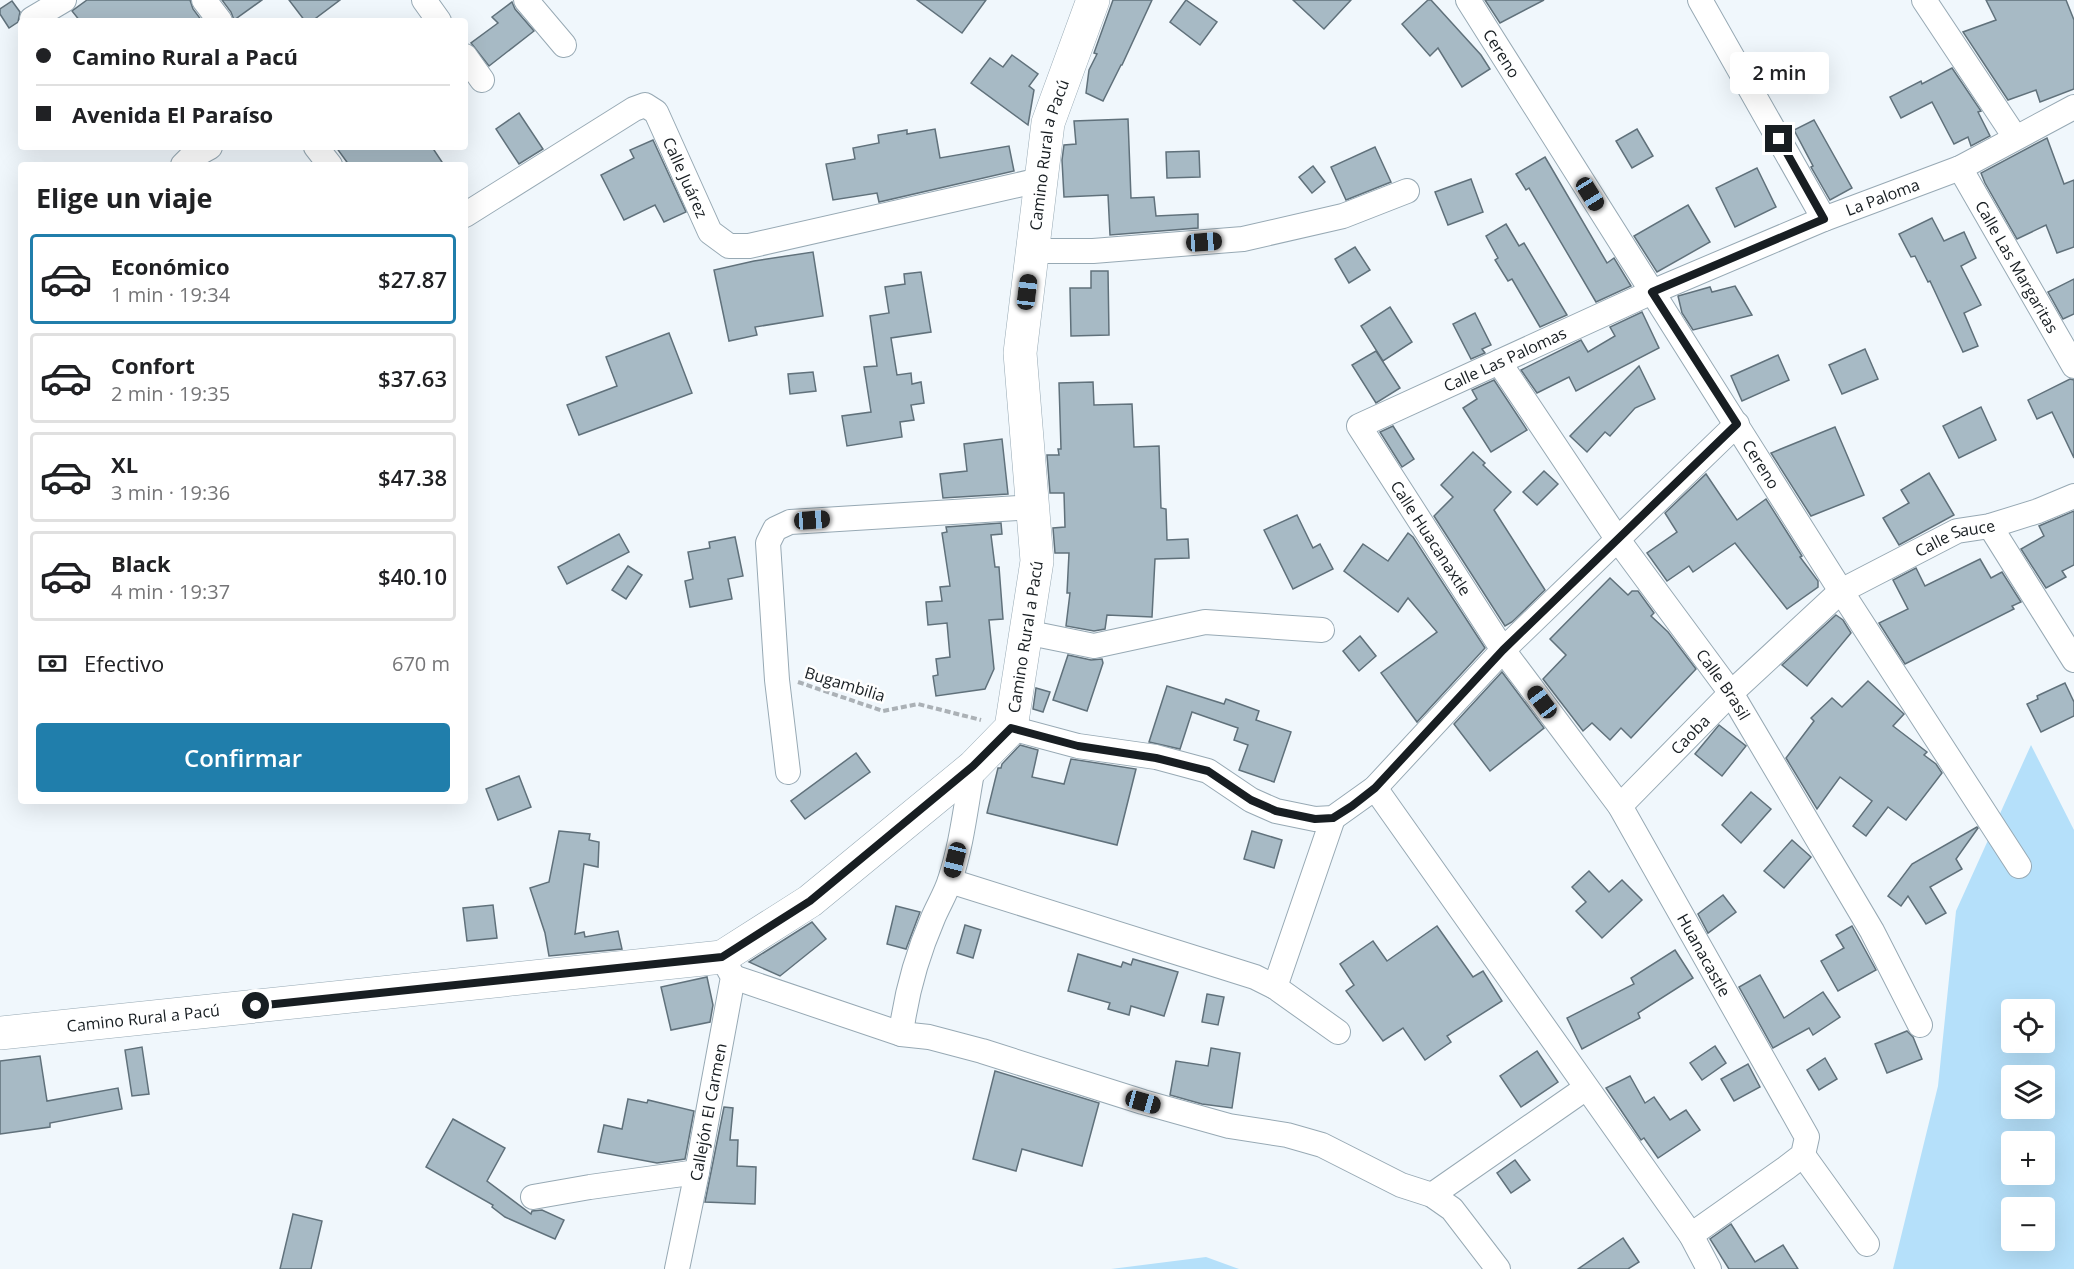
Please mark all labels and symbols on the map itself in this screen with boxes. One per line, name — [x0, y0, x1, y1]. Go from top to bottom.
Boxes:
street label: Cereno — [1478, 25, 1525, 82]
callout: 2 min — [1730, 52, 1828, 94]
street label: Camino Rural a Pacú — [1024, 76, 1074, 232]
route end — [1765, 125, 1792, 152]
street label: Calle Juárez — [658, 134, 713, 221]
street label: La Paloma — [1842, 173, 1922, 221]
car — [1573, 174, 1607, 214]
street label: Calle Las Margaritas — [1970, 197, 2064, 337]
car — [1185, 232, 1223, 252]
car — [1016, 273, 1038, 311]
street label: Calle Las Palomas — [1440, 322, 1570, 397]
street label: Cereno — [1737, 436, 1785, 493]
street label: Calle Huacanaxtle — [1386, 476, 1476, 600]
car — [793, 510, 831, 530]
street label: Calle Sauce — [1911, 514, 1998, 562]
street label: Camino Rural a Pacú — [1002, 559, 1048, 715]
street label: Calle Brasil — [1691, 644, 1756, 724]
street label: Bugambilia — [802, 661, 888, 707]
car — [1524, 682, 1560, 722]
street label: Caoba — [1666, 710, 1714, 759]
car — [942, 840, 968, 880]
street label: Huanacastle — [1672, 909, 1736, 1001]
route start — [242, 992, 269, 1019]
street label: Camino Rural a Pacú — [66, 999, 221, 1037]
street label: Callejón El Carmen — [684, 1041, 732, 1183]
car — [1123, 1088, 1163, 1116]

